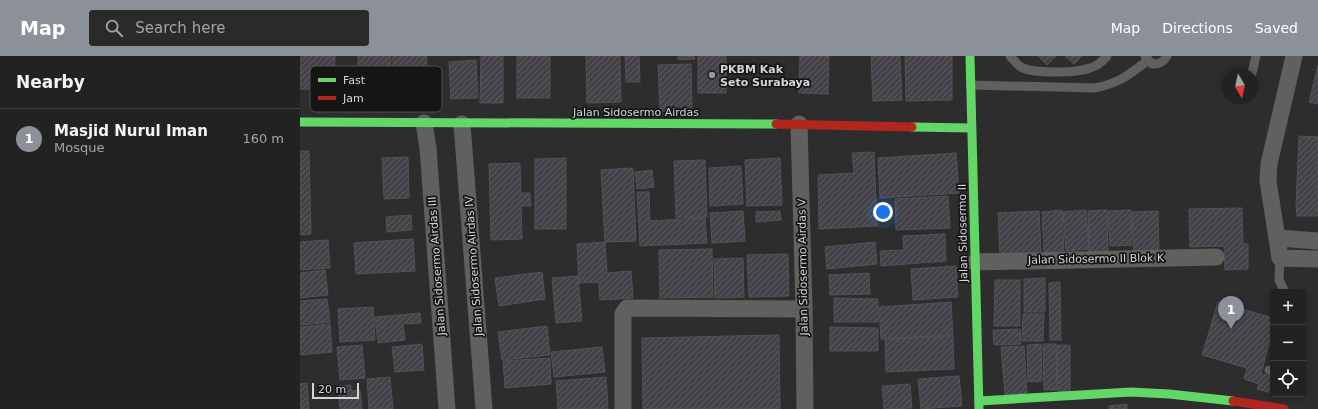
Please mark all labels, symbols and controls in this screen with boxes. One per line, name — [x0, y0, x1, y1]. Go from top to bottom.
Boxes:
search box — [89, 10, 369, 46]
text: Map — [20, 17, 65, 39]
icon: search — [103, 17, 125, 39]
text: Search here — [135, 19, 225, 37]
text: Map — [1111, 20, 1140, 36]
text: Directions — [1162, 20, 1233, 36]
text: Saved — [1255, 20, 1298, 36]
place label: PKBM Kak Seto Surabaya — [720, 63, 810, 89]
legend — [310, 66, 442, 112]
north arrow — [1222, 68, 1258, 104]
marker: PKBM Kak Seto Surabaya — [707, 70, 717, 80]
text: Nearby — [16, 72, 85, 92]
text: Fast — [343, 74, 366, 87]
text: Jam — [342, 92, 364, 105]
street label: Jalan Sidosermo Airdas — [572, 106, 699, 119]
text: Masjid Nurul Iman — [54, 122, 208, 140]
text: 1 — [24, 131, 34, 146]
text: 160 m — [242, 131, 284, 146]
text: Mosque — [54, 140, 104, 155]
street label: Jalan Sidosermo II — [956, 184, 970, 283]
street label: Jalan Sidosermo Airdas IV — [463, 195, 485, 337]
street label: Jalan Sidosermo Airdas III — [426, 196, 448, 337]
street label: Jalan Sidosermo Airdas V — [795, 198, 811, 337]
your location — [873, 202, 893, 222]
street label: Jalan Sidosermo II Blok K — [1027, 251, 1165, 267]
map controls — [1270, 289, 1306, 397]
button: + — [1270, 289, 1306, 325]
pin: 1 — [1218, 296, 1244, 329]
button: − — [1270, 325, 1306, 361]
button: locate — [1270, 361, 1306, 397]
scale bar — [312, 381, 359, 400]
text: 20 m — [318, 383, 346, 396]

